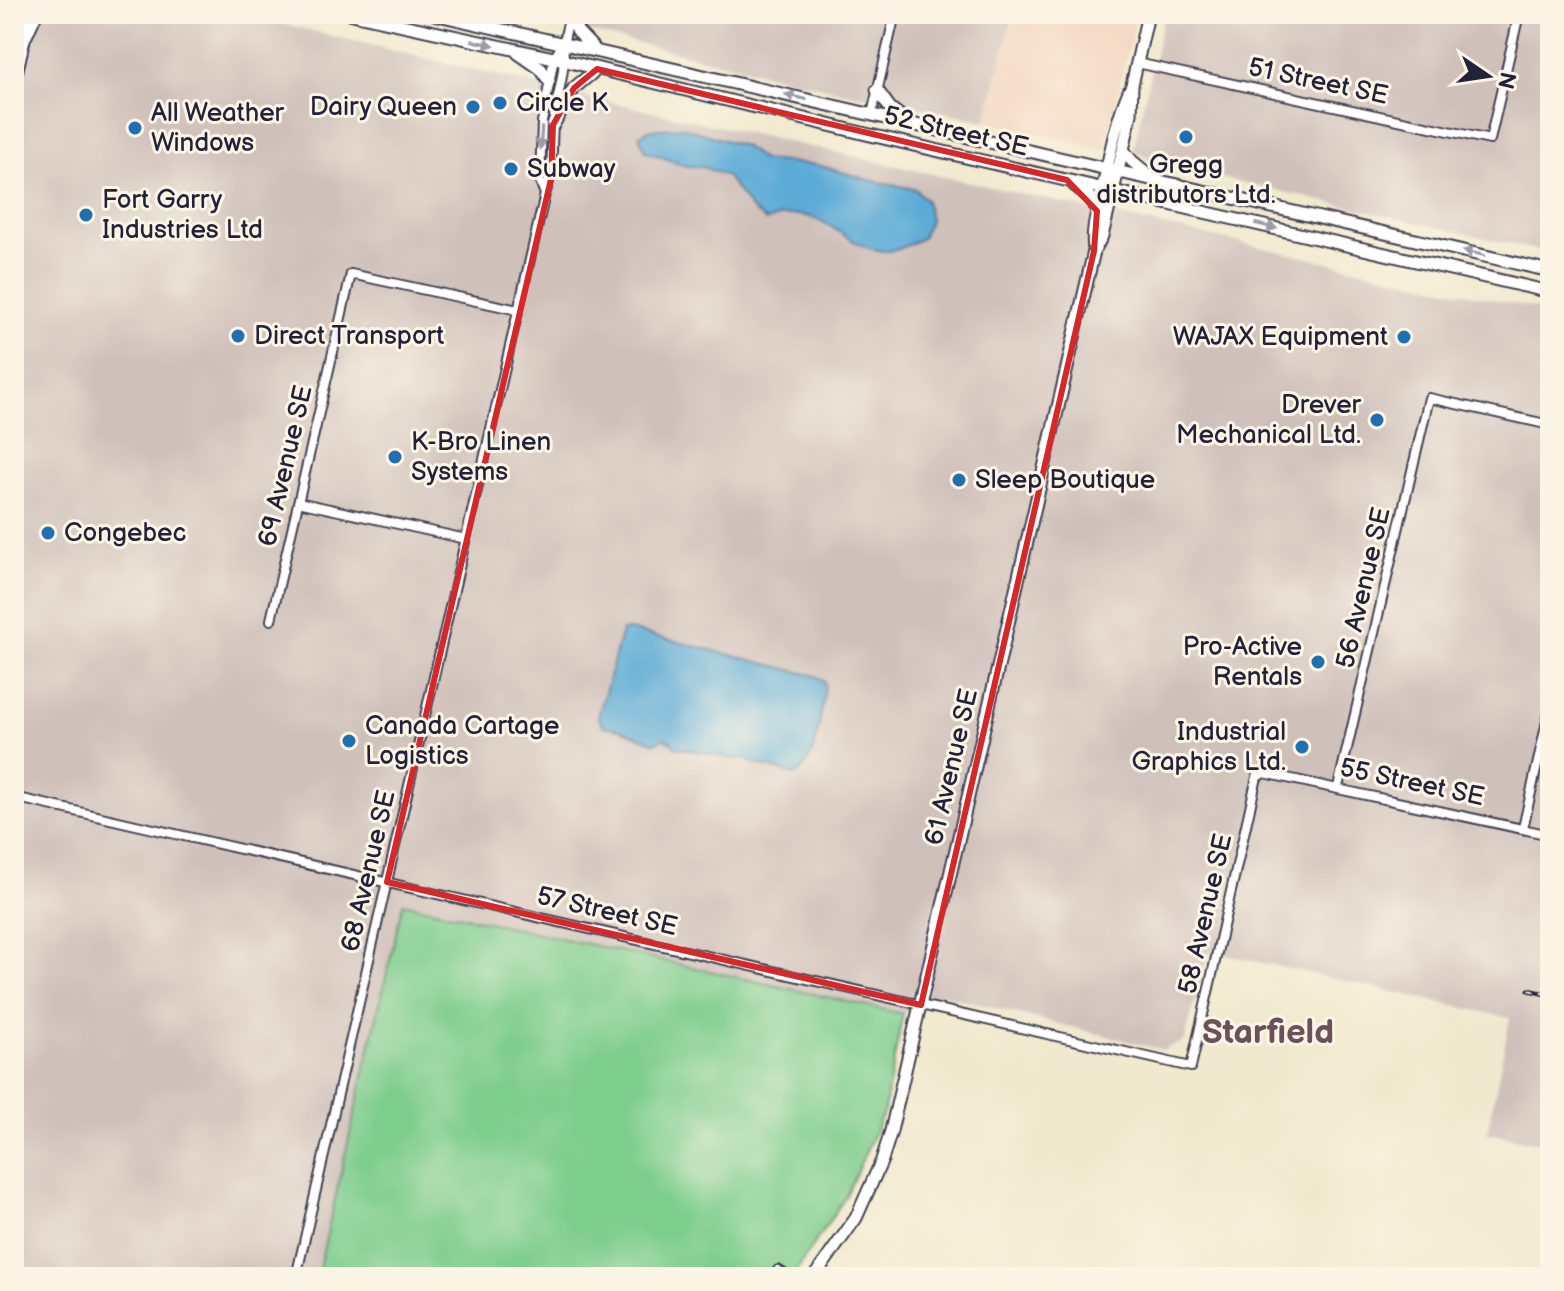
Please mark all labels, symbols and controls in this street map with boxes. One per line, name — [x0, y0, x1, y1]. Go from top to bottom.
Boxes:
north arrow — [1448, 36, 1528, 116]
one-way arrow — [471, 37, 496, 50]
street label: 51 Street SE — [1245, 52, 1391, 112]
text: N — [1491, 69, 1521, 91]
one-way arrow — [660, 81, 685, 94]
place label: Circle K — [516, 88, 608, 119]
one-way arrow — [783, 90, 808, 103]
place label: Dairy Queen — [310, 92, 457, 123]
marker: Circle K — [491, 94, 509, 112]
place label: All Weather Windows — [151, 98, 285, 159]
marker: Dairy Queen — [464, 98, 482, 116]
street label: 52 Street SE — [881, 100, 1031, 164]
marker: All Weather Windows — [126, 119, 144, 137]
one-way arrow — [534, 125, 547, 150]
marker: Gregg distributors Ltd. — [1177, 128, 1195, 146]
place label: Gregg distributors Ltd. — [1096, 150, 1276, 211]
place label: Subway — [527, 154, 616, 185]
marker: Subway — [502, 160, 520, 178]
place label: Fort Garry Industries Ltd — [102, 185, 263, 246]
marker: Fort Garry Industries Ltd — [77, 206, 95, 224]
one-way arrow — [1254, 220, 1279, 233]
one-way arrow — [1461, 246, 1486, 259]
place label: Direct Transport — [254, 321, 444, 352]
place label: WAJAX Equipment — [1173, 322, 1388, 353]
marker: Direct Transport — [229, 327, 247, 345]
marker: WAJAX Equipment — [1395, 328, 1413, 346]
street label: 69 Avenue SE — [252, 382, 320, 550]
place label: Drever Mechanical Ltd. — [1176, 390, 1362, 451]
marker: Drever Mechanical Ltd. — [1368, 411, 1386, 429]
place label: K-Bro Linen Systems — [411, 427, 551, 488]
marker: K-Bro Linen Systems — [386, 448, 404, 466]
place label: Sleep Boutique — [975, 465, 1155, 496]
marker: Sleep Boutique — [950, 471, 968, 489]
street label: 56 Avenue SE — [1330, 504, 1398, 672]
place label: Congebec — [64, 518, 186, 549]
marker: Congebec — [39, 524, 57, 542]
place label: Pro-Active Rentals — [1183, 632, 1302, 693]
marker: Pro-Active Rentals — [1309, 653, 1327, 671]
street label: 61 Avenue SE — [919, 686, 985, 848]
place label: Canada Cartage Logistics — [365, 711, 559, 772]
place label: Industrial Graphics Ltd. — [1132, 717, 1286, 778]
marker: Canada Cartage Logistics — [340, 732, 358, 750]
marker: Industrial Graphics Ltd. — [1293, 738, 1311, 756]
street label: 55 Street SE — [1337, 753, 1487, 813]
street label: 68 Avenue SE — [335, 787, 403, 955]
street label: 58 Avenue SE — [1172, 831, 1240, 997]
street label: 57 Street SE — [534, 881, 680, 943]
district label: Starfield — [1202, 1012, 1334, 1053]

